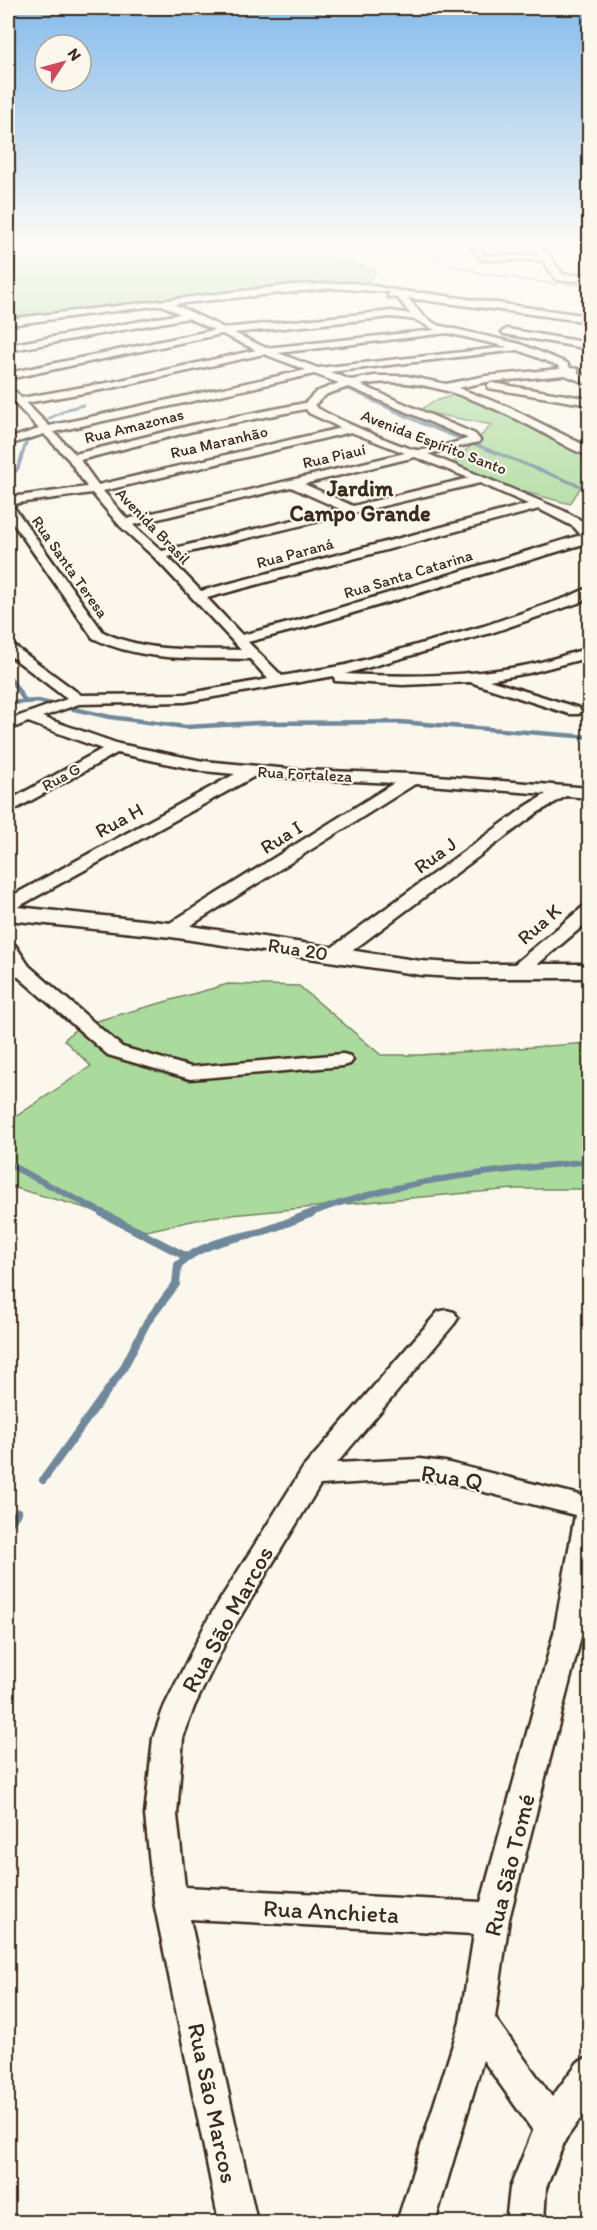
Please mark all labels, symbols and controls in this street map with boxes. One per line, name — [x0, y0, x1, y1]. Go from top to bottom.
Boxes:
north arrow — [33, 33, 93, 93]
text: N — [64, 45, 86, 64]
street label: Rua Amazonas — [82, 405, 186, 447]
street label: Avenida Espírito Santo — [358, 405, 510, 479]
street label: Rua Maranhão — [168, 422, 270, 462]
street label: Rua Piauí — [301, 440, 367, 472]
district label: Jardim Campo Grande — [289, 475, 431, 527]
street label: Avenida Brasil — [112, 484, 195, 569]
street label: Rua Santa Teresa — [28, 512, 113, 622]
street label: Rua Paraná — [254, 533, 336, 572]
street label: Rua Santa Catarina — [341, 545, 475, 603]
street label: Rua G — [38, 759, 84, 795]
street label: Rua Fortaleza — [257, 762, 354, 786]
street label: Rua H — [91, 797, 147, 843]
street label: Rua I — [256, 815, 306, 859]
street label: Rua J — [409, 832, 461, 878]
street label: Rua K — [512, 898, 566, 949]
street label: Rua 20 — [266, 932, 330, 966]
street label: Rua Q — [419, 1458, 485, 1496]
street label: Rua São Marcos — [175, 1541, 279, 1697]
street label: Rua São Tomé — [477, 1791, 541, 1939]
street label: Rua Anchieta — [262, 1893, 400, 1929]
street label: Rua São Marcos — [182, 2020, 244, 2186]

